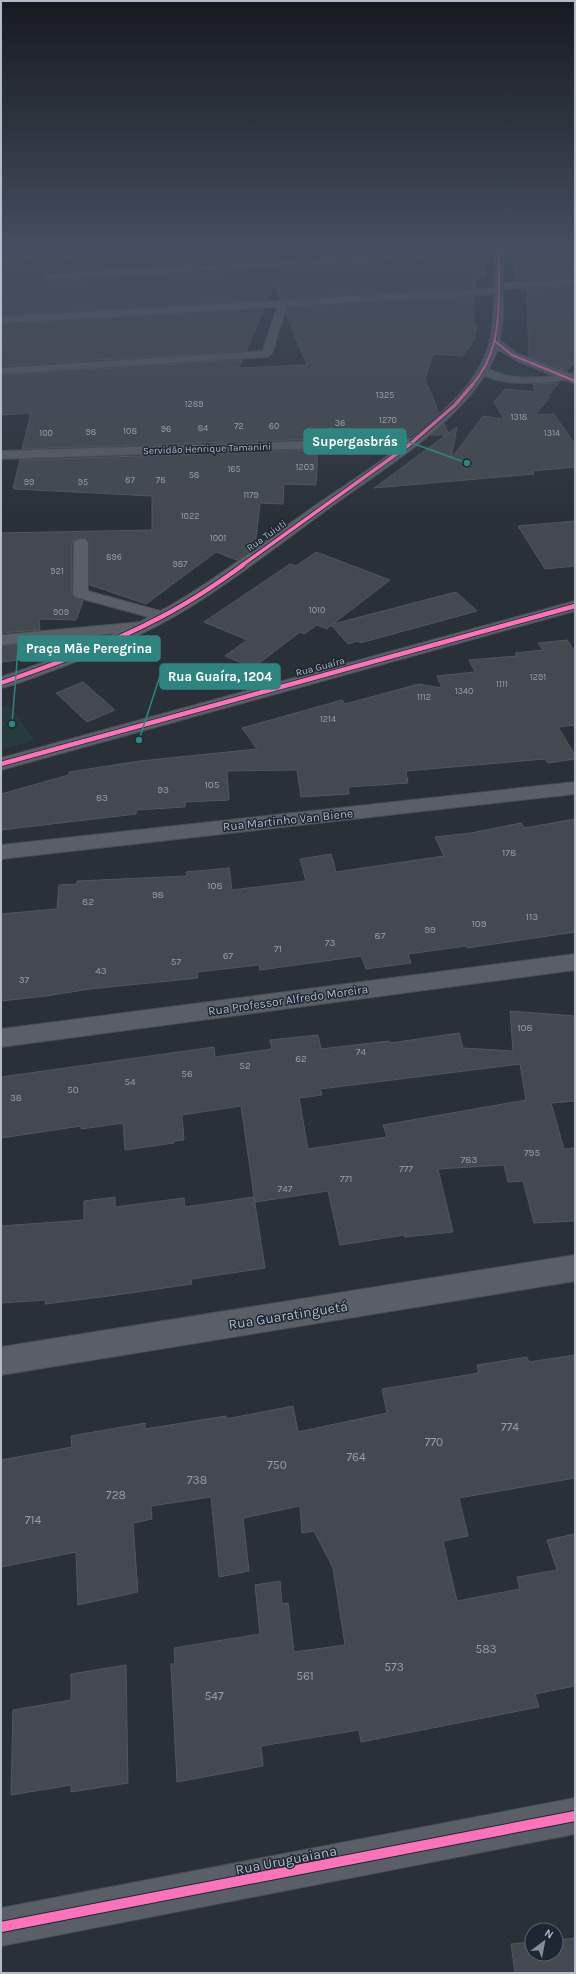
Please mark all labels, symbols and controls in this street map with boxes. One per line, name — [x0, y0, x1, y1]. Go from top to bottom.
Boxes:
house number: 1325 — [376, 390, 394, 400]
house number: 1289 — [185, 399, 203, 409]
house number: 1318 — [511, 412, 528, 422]
house number: 1270 — [379, 415, 397, 425]
house number: 36 — [335, 418, 345, 428]
house number: 72 — [234, 421, 244, 431]
house number: 60 — [269, 421, 279, 431]
house number: 84 — [198, 423, 208, 433]
house number: 96 — [161, 424, 171, 434]
house number: 108 — [123, 426, 137, 436]
house number: 98 — [86, 427, 97, 437]
house number: 100 — [39, 428, 53, 438]
house number: 1314 — [544, 428, 560, 438]
callout: Supergasbrás — [304, 429, 406, 454]
text: Supergasbrás — [312, 434, 398, 449]
street label: Servidão Henrique Tamanini — [143, 441, 271, 457]
house number: 1203 — [296, 462, 314, 472]
house number: 165 — [227, 464, 241, 474]
house number: 58 — [189, 470, 200, 480]
house number: 87 — [125, 475, 136, 485]
house number: 78 — [156, 475, 166, 485]
house number: 99 — [24, 477, 34, 487]
house number: 95 — [78, 477, 88, 487]
house number: 1179 — [243, 490, 259, 500]
house number: 1022 — [181, 511, 199, 521]
street label: Rua Tuiuti — [244, 517, 289, 554]
house number: 1001 — [210, 533, 226, 543]
house number: 896 — [106, 552, 122, 562]
house number: 987 — [173, 559, 188, 569]
house number: 921 — [50, 566, 64, 576]
house number: 1010 — [309, 605, 325, 615]
house number: 909 — [53, 607, 69, 617]
callout: Praça Mãe Peregrina — [18, 636, 160, 661]
text: Praça Mãe Peregrina — [26, 641, 152, 656]
street label: Rua Guaíra — [294, 655, 346, 679]
callout: Rua Guaíra, 1204 — [160, 664, 280, 689]
text: Rua Guaíra, 1204 — [168, 669, 272, 684]
house number: 1291 — [530, 672, 546, 682]
house number: 1111 — [496, 679, 508, 689]
house number: 1340 — [455, 686, 473, 696]
house number: 1112 — [417, 692, 431, 702]
house number: 1214 — [320, 714, 336, 724]
house number: 105 — [205, 779, 220, 791]
house number: 93 — [157, 784, 169, 796]
house number: 83 — [96, 792, 108, 804]
street label: Rua Martinho Van Biene — [222, 806, 354, 834]
house number: 178 — [502, 847, 516, 859]
house number: 108 — [207, 880, 223, 892]
house number: 98 — [152, 889, 164, 901]
house number: 82 — [82, 896, 94, 908]
house number: 113 — [526, 911, 538, 923]
house number: 109 — [471, 918, 487, 930]
house number: 99 — [424, 924, 436, 936]
house number: 87 — [375, 930, 386, 942]
house number: 73 — [325, 937, 335, 949]
house number: 71 — [274, 943, 282, 955]
house number: 67 — [223, 950, 234, 962]
house number: 57 — [171, 956, 181, 968]
house number: 43 — [95, 965, 107, 977]
house number: 37 — [19, 974, 30, 986]
street label: Rua Professor Alfredo Moreira — [207, 982, 369, 1018]
house number: 108 — [517, 1022, 533, 1034]
house number: 74 — [356, 1046, 367, 1058]
house number: 62 — [295, 1053, 307, 1065]
house number: 52 — [239, 1060, 251, 1072]
house number: 56 — [181, 1068, 193, 1080]
house number: 54 — [124, 1076, 136, 1088]
house number: 50 — [67, 1084, 79, 1096]
house number: 38 — [10, 1092, 22, 1104]
house number: 795 — [524, 1147, 540, 1159]
house number: 783 — [461, 1154, 477, 1166]
house number: 777 — [399, 1163, 413, 1175]
house number: 771 — [340, 1173, 352, 1185]
house number: 747 — [278, 1183, 293, 1195]
street label: Rua Guaratinguetá — [227, 1298, 349, 1333]
house number: 774 — [501, 1420, 519, 1434]
house number: 770 — [425, 1435, 443, 1449]
house number: 764 — [346, 1450, 366, 1464]
house number: 750 — [267, 1458, 287, 1472]
house number: 738 — [187, 1473, 207, 1487]
house number: 728 — [106, 1488, 126, 1502]
house number: 714 — [25, 1513, 41, 1527]
house number: 583 — [475, 1642, 497, 1656]
house number: 573 — [384, 1660, 404, 1674]
house number: 561 — [296, 1669, 314, 1683]
house number: 547 — [204, 1689, 224, 1703]
street label: Rua Uruguaiana — [234, 1842, 338, 1879]
north arrow — [524, 1922, 564, 1962]
text: N — [542, 1926, 556, 1942]

